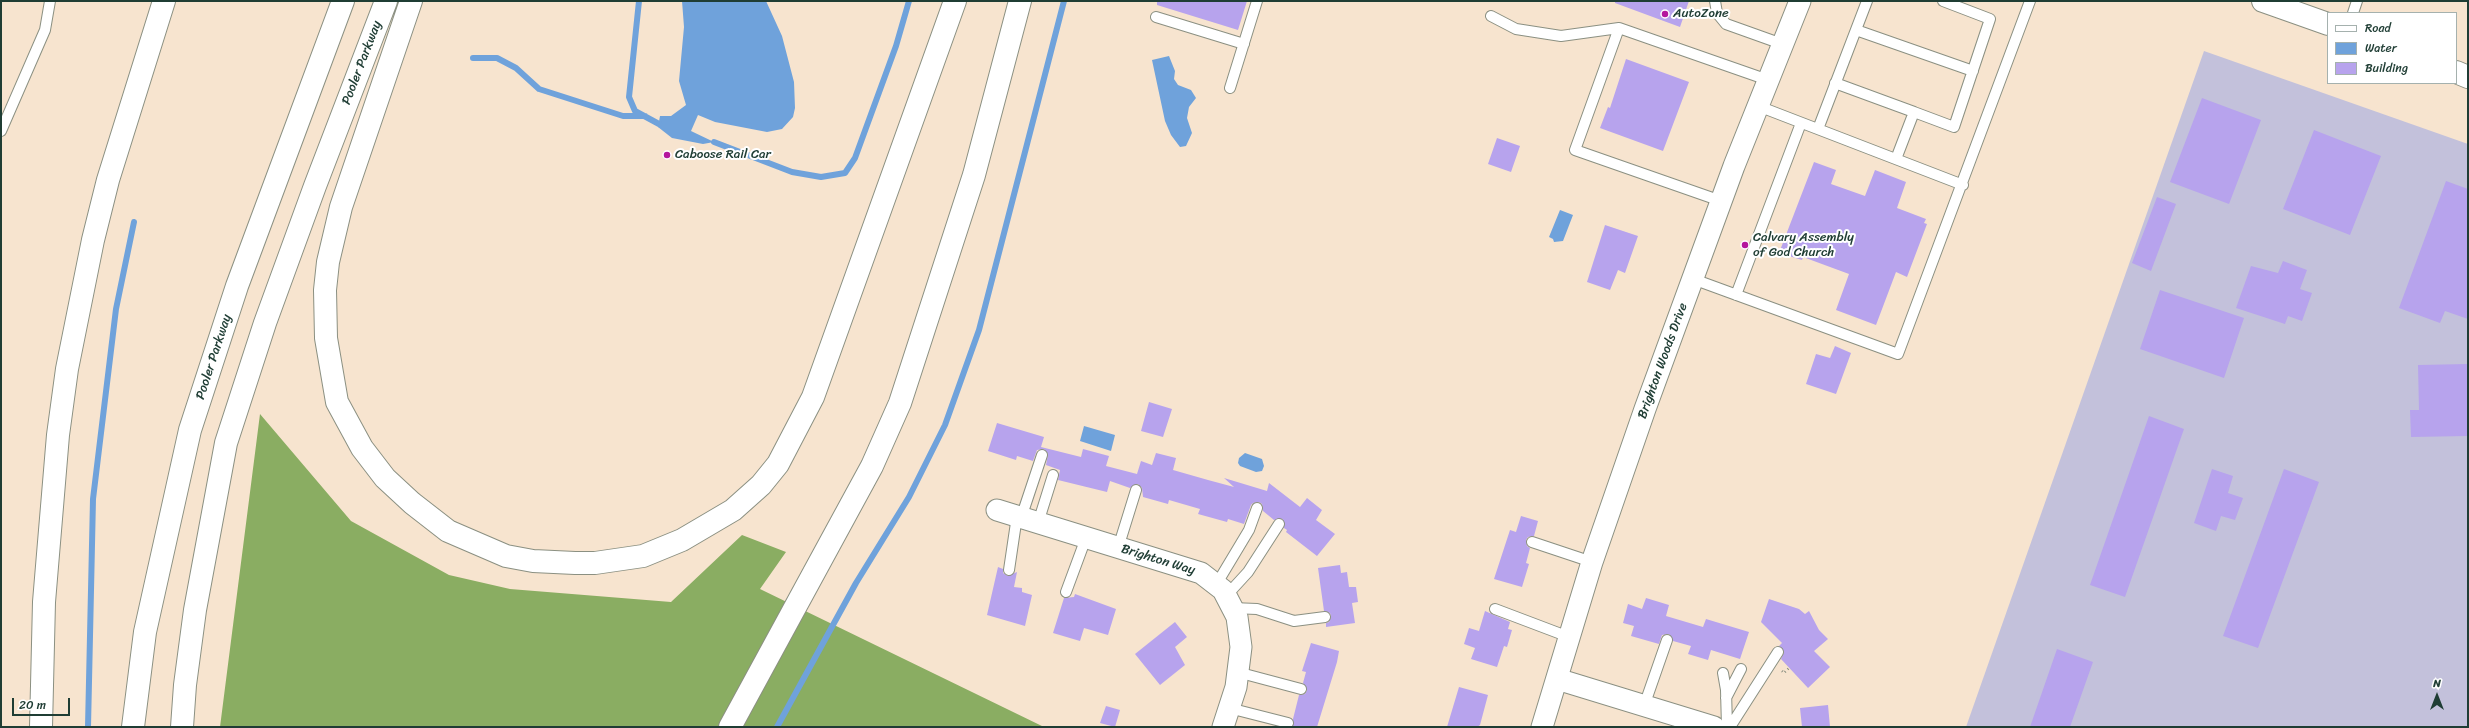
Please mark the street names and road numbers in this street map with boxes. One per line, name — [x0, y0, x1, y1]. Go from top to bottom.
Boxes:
street label: Pooler Parkway — [339, 19, 385, 107]
street label: Brighton Woods Drive — [1635, 301, 1691, 421]
street label: Pooler Parkway — [193, 312, 235, 402]
street label: Brighton Way — [1119, 541, 1197, 579]

